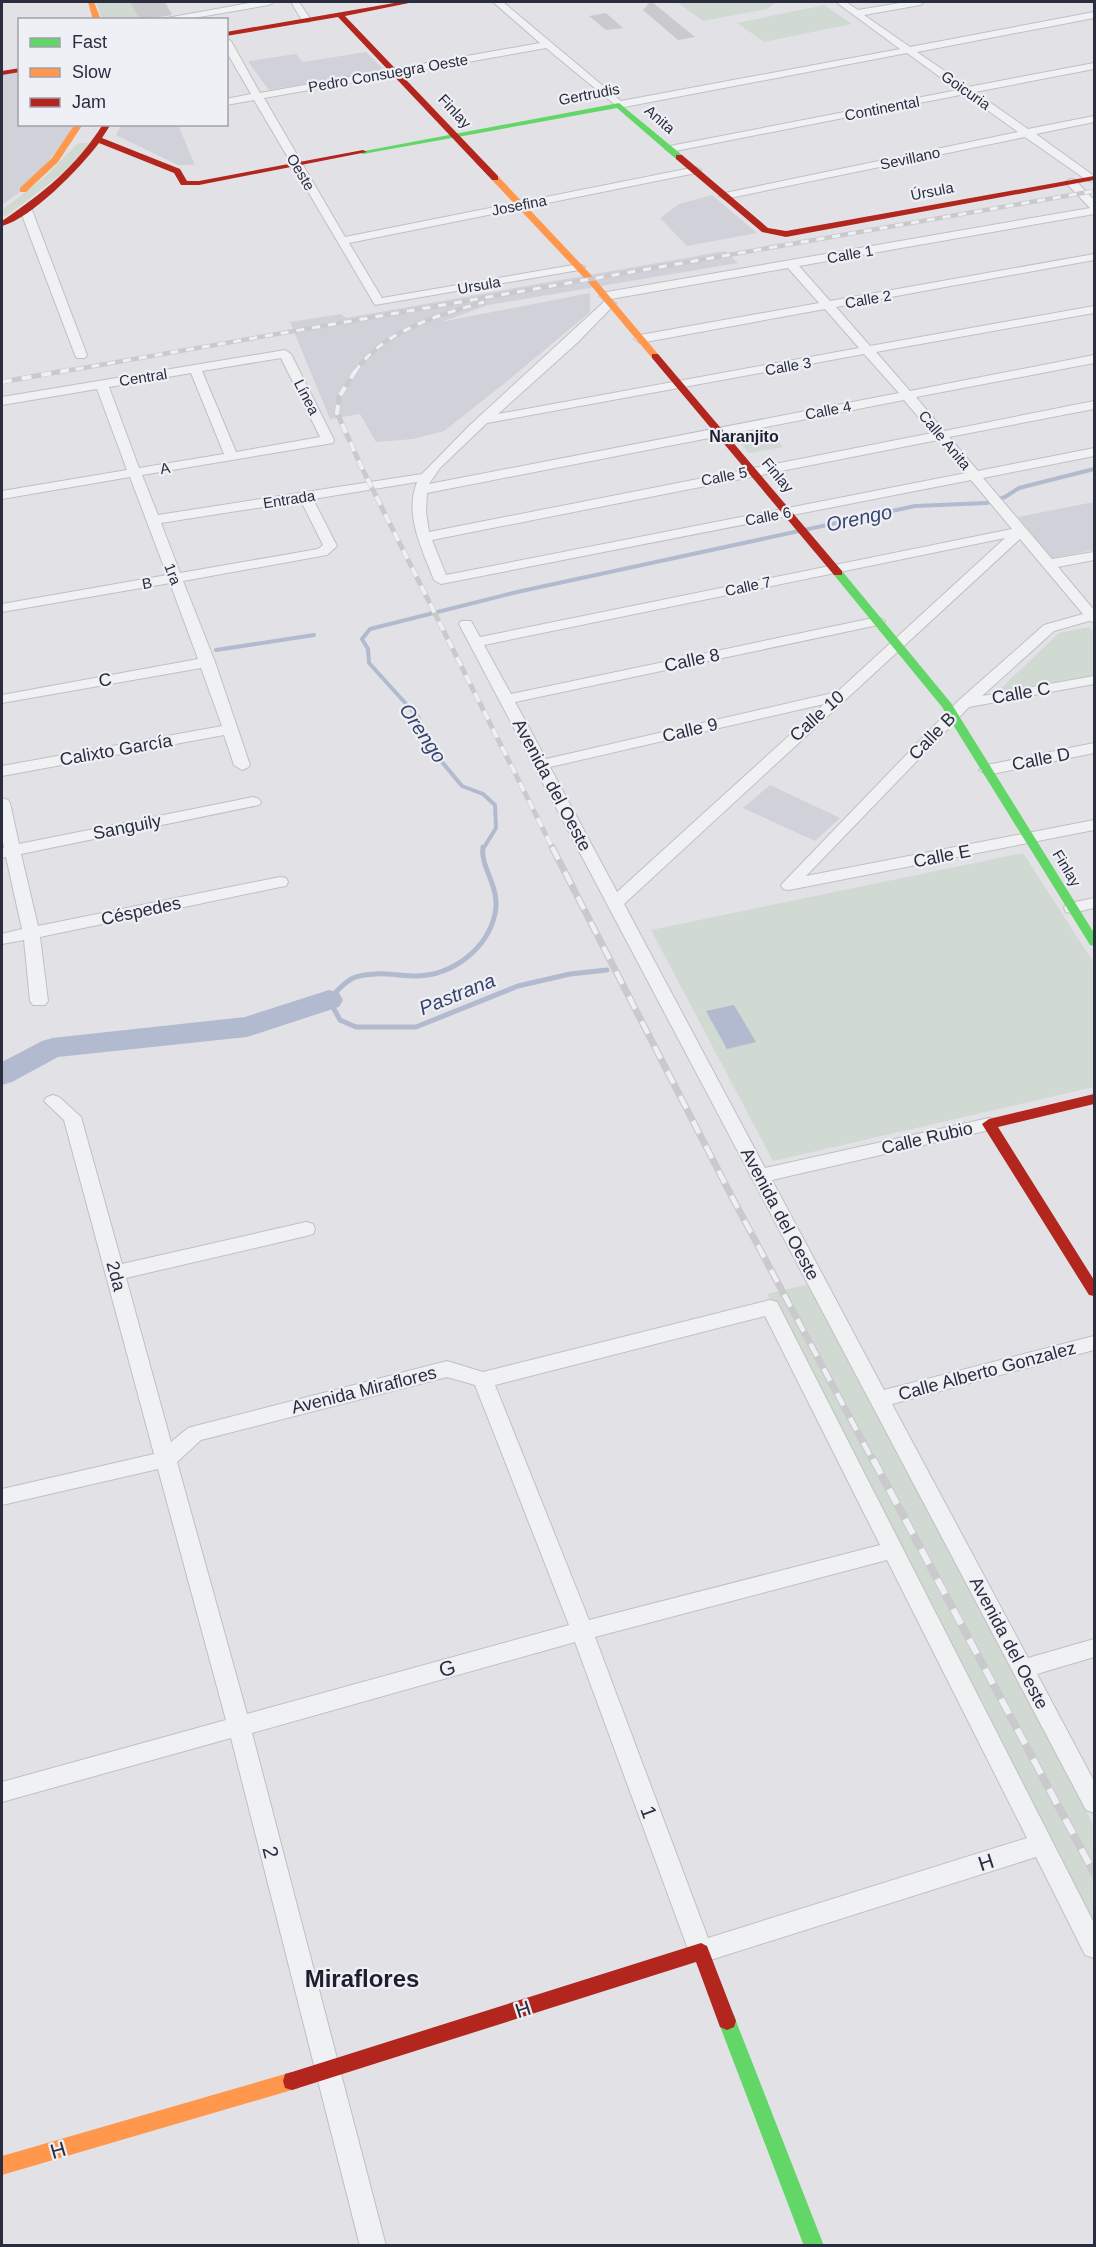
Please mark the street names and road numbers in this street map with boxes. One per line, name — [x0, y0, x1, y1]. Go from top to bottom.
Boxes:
street label: Pedro Consuegra Oeste — [307, 51, 469, 95]
street label: Goicuria — [938, 67, 994, 113]
street label: Gertrudis — [557, 80, 621, 108]
street label: Finlay — [435, 91, 475, 132]
street label: Continental — [843, 92, 921, 124]
street label: Anita — [642, 101, 679, 137]
street label: Sevillano — [878, 143, 942, 173]
street label: Oeste — [283, 150, 319, 194]
street label: Úrsula — [909, 178, 956, 203]
street label: Josefina — [490, 191, 549, 219]
street label: Calle 1 — [826, 242, 874, 266]
street label: Ursula — [456, 273, 502, 297]
street label: Calle 2 — [844, 287, 892, 311]
street label: Calle 3 — [764, 354, 812, 378]
street label: Central — [118, 365, 168, 389]
street label: Línea — [291, 376, 323, 418]
street label: Calle 4 — [803, 397, 853, 423]
street label: Calle Anita — [915, 407, 975, 473]
street label: Finlay — [759, 454, 798, 496]
street label: A — [159, 459, 171, 477]
street label: Calle 5 — [699, 463, 749, 489]
street label: Entrada — [262, 486, 317, 512]
street label: Calle 6 — [743, 503, 793, 529]
street label: 1ra — [161, 561, 185, 588]
street label: Calle 7 — [723, 573, 773, 599]
street label: B — [141, 574, 153, 592]
street label: Calle 8 — [663, 644, 721, 676]
street label: C — [97, 669, 113, 691]
street label: Calle C — [990, 678, 1052, 708]
street label: Calle 10 — [786, 686, 848, 746]
street label: Calle B — [905, 708, 959, 764]
street label: Calle 9 — [660, 714, 720, 746]
street label: Avenida del Oeste — [509, 716, 595, 854]
street label: Calixto García — [58, 730, 175, 770]
street label: Calle D — [1010, 744, 1072, 774]
street label: Sanguily — [91, 811, 163, 843]
street label: Calle E — [912, 841, 972, 871]
street label: Finlay — [1049, 846, 1085, 890]
street label: Céspedes — [99, 893, 183, 929]
street label: Calle Rubio — [879, 1118, 975, 1158]
street label: Avenida del Oeste — [737, 1145, 823, 1283]
street label: 2da — [102, 1259, 130, 1294]
street label: Calle Alberto Gonzalez — [896, 1338, 1078, 1404]
street label: Avenida Miraflores — [289, 1362, 439, 1418]
street label: Avenida del Oeste — [966, 1574, 1052, 1712]
street label: G — [436, 1655, 458, 1681]
street label: 1 — [636, 1803, 662, 1821]
street label: 2 — [258, 1844, 284, 1860]
street label: H — [975, 1849, 997, 1875]
street label: H — [512, 1996, 534, 2022]
street label: H — [48, 2137, 68, 2163]

